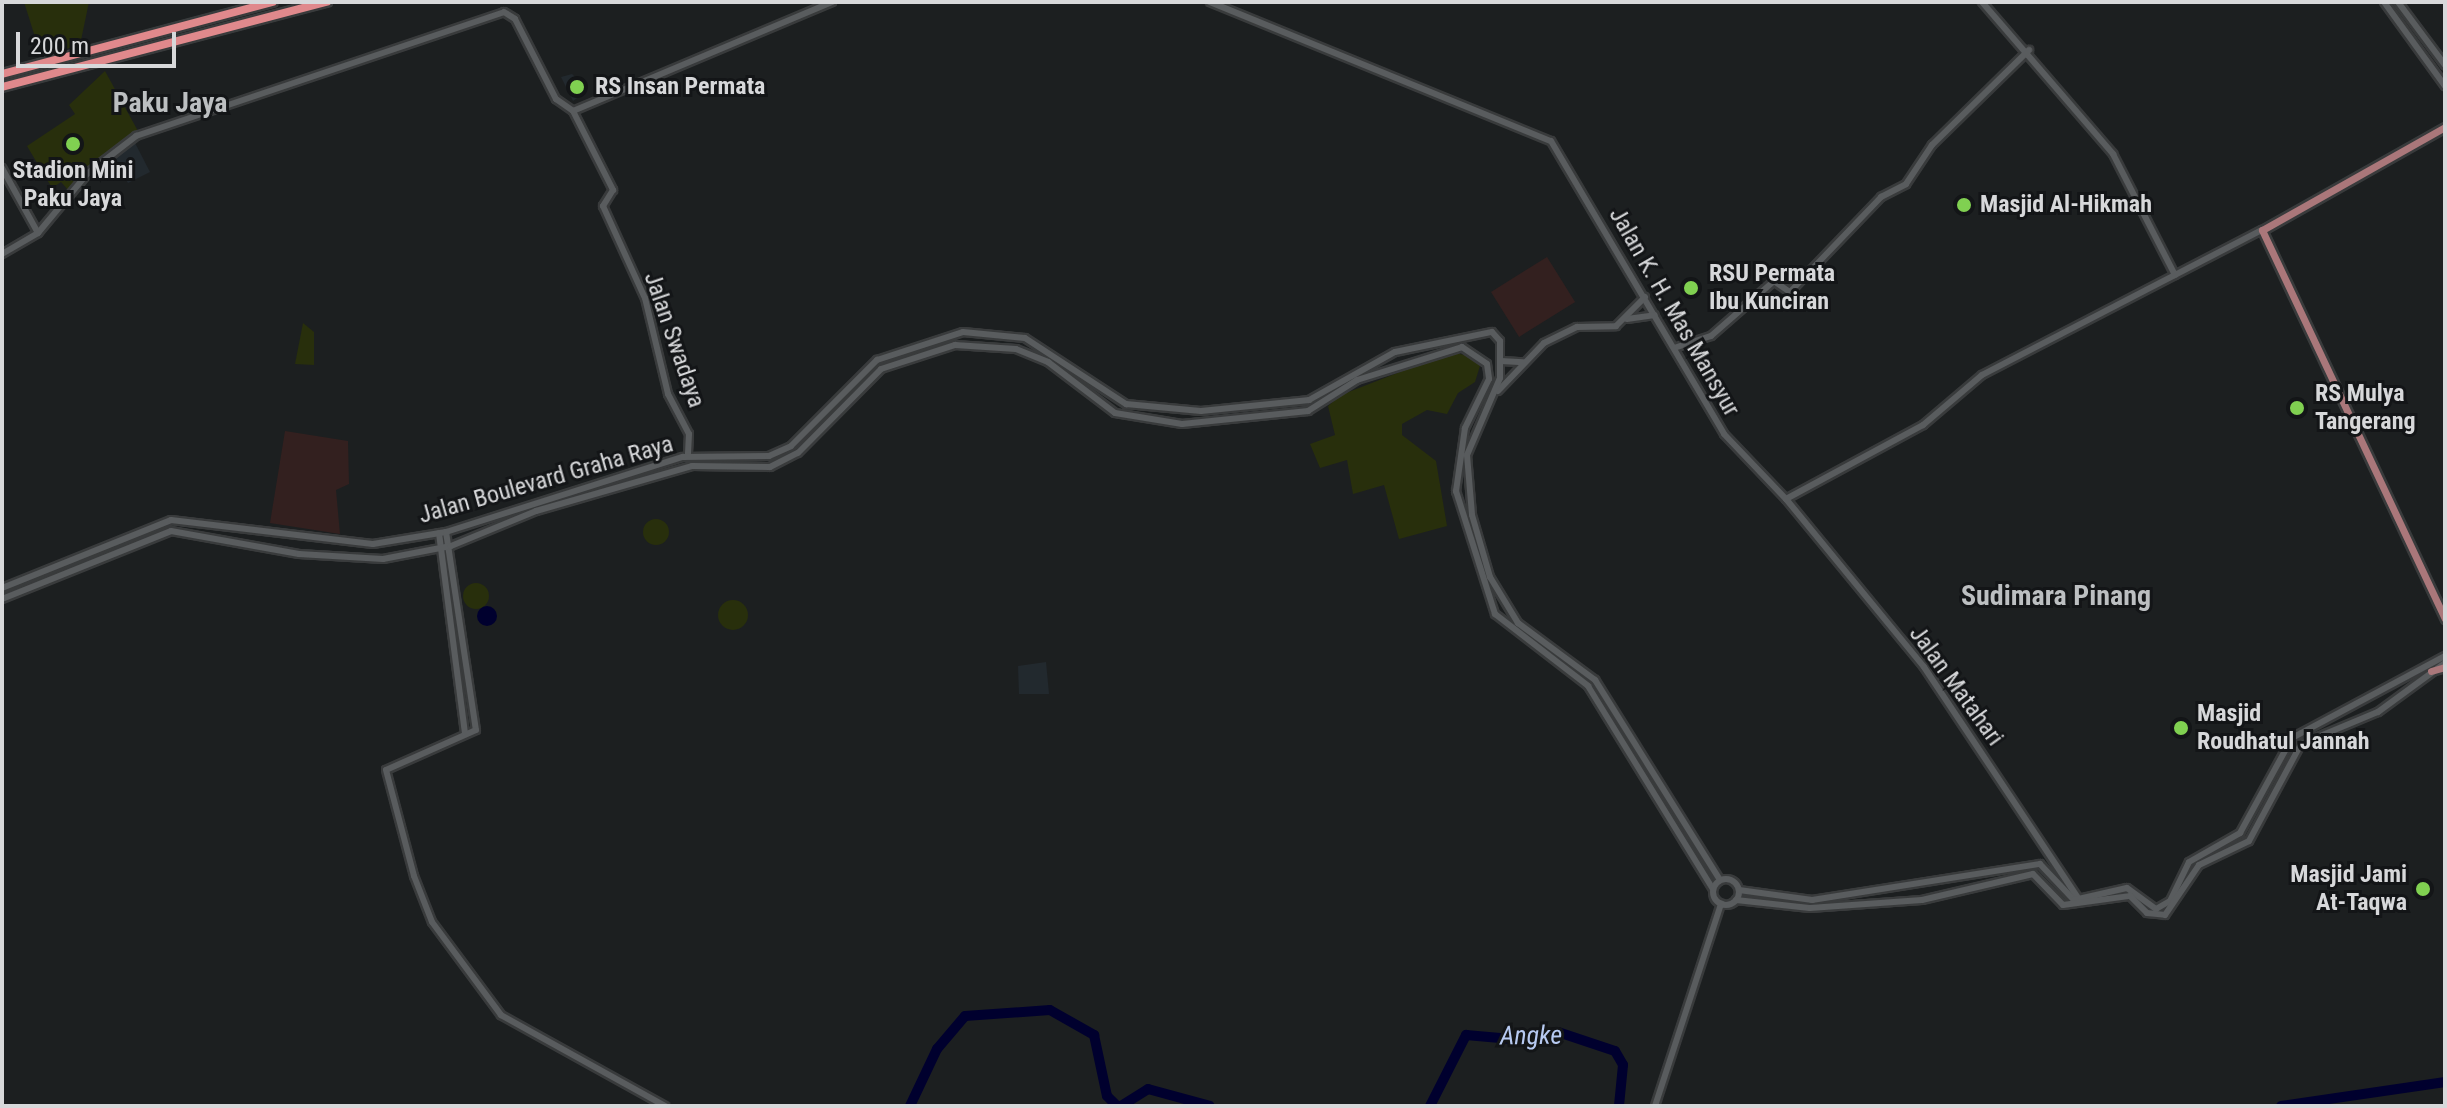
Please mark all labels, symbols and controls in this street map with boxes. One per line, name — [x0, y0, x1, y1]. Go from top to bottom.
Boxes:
scale bar — [20, 16, 180, 66]
text: 200 m — [30, 32, 89, 60]
place label: RS Insan Permata — [595, 73, 765, 101]
marker: RS Insan Permata — [566, 76, 588, 98]
district label: Paku Jaya — [113, 86, 227, 120]
marker: Stadion Mini Paku Jaya — [64, 135, 82, 153]
place label: Stadion Mini Paku Jaya — [13, 157, 133, 213]
place label: Masjid Al-Hikmah — [1980, 191, 2152, 219]
marker: Masjid Al-Hikmah — [1955, 196, 1973, 214]
street label: Jalan K. H. Mas Mansyur — [1603, 203, 1745, 421]
place label: RSU Permata Ibu Kunciran — [1709, 260, 1835, 316]
street label: Jalan Swadaya — [637, 269, 711, 411]
marker: RSU Permata Ibu Kunciran — [1680, 277, 1702, 299]
place label: RS Mulya Tangerang — [2315, 380, 2416, 436]
marker: RS Mulya Tangerang — [2286, 397, 2308, 419]
street label: Jalan Boulevard Graha Raya — [416, 430, 676, 530]
district label: Sudimara Pinang — [1961, 579, 2151, 613]
street label: Jalan Matahari — [1903, 620, 2009, 752]
place label: Masjid Roudhatul Jannah — [2197, 700, 2370, 756]
marker: Masjid Roudhatul Jannah — [2172, 719, 2190, 737]
place label: Masjid Jami At-Taqwa — [2290, 861, 2407, 917]
marker: Masjid Jami At-Taqwa — [2414, 880, 2432, 898]
water label: Angke — [1500, 1020, 1562, 1052]

